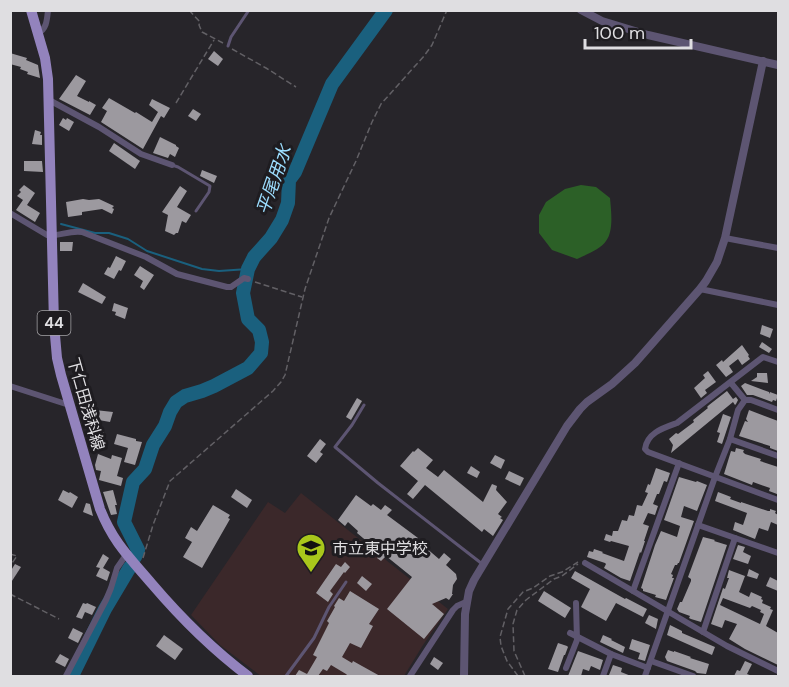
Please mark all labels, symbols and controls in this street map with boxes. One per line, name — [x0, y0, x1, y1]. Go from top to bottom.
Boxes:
scale bar — [585, 12, 692, 50]
text: 100 m — [594, 21, 645, 45]
water label: 平尾用水 — [251, 140, 298, 218]
road number: 44 — [38, 311, 70, 335]
street label: 下仁田浅科線 — [63, 355, 109, 453]
school or university icon: 市立東中学校 — [295, 532, 327, 574]
place label: 市立東中学校 — [332, 538, 428, 559]

